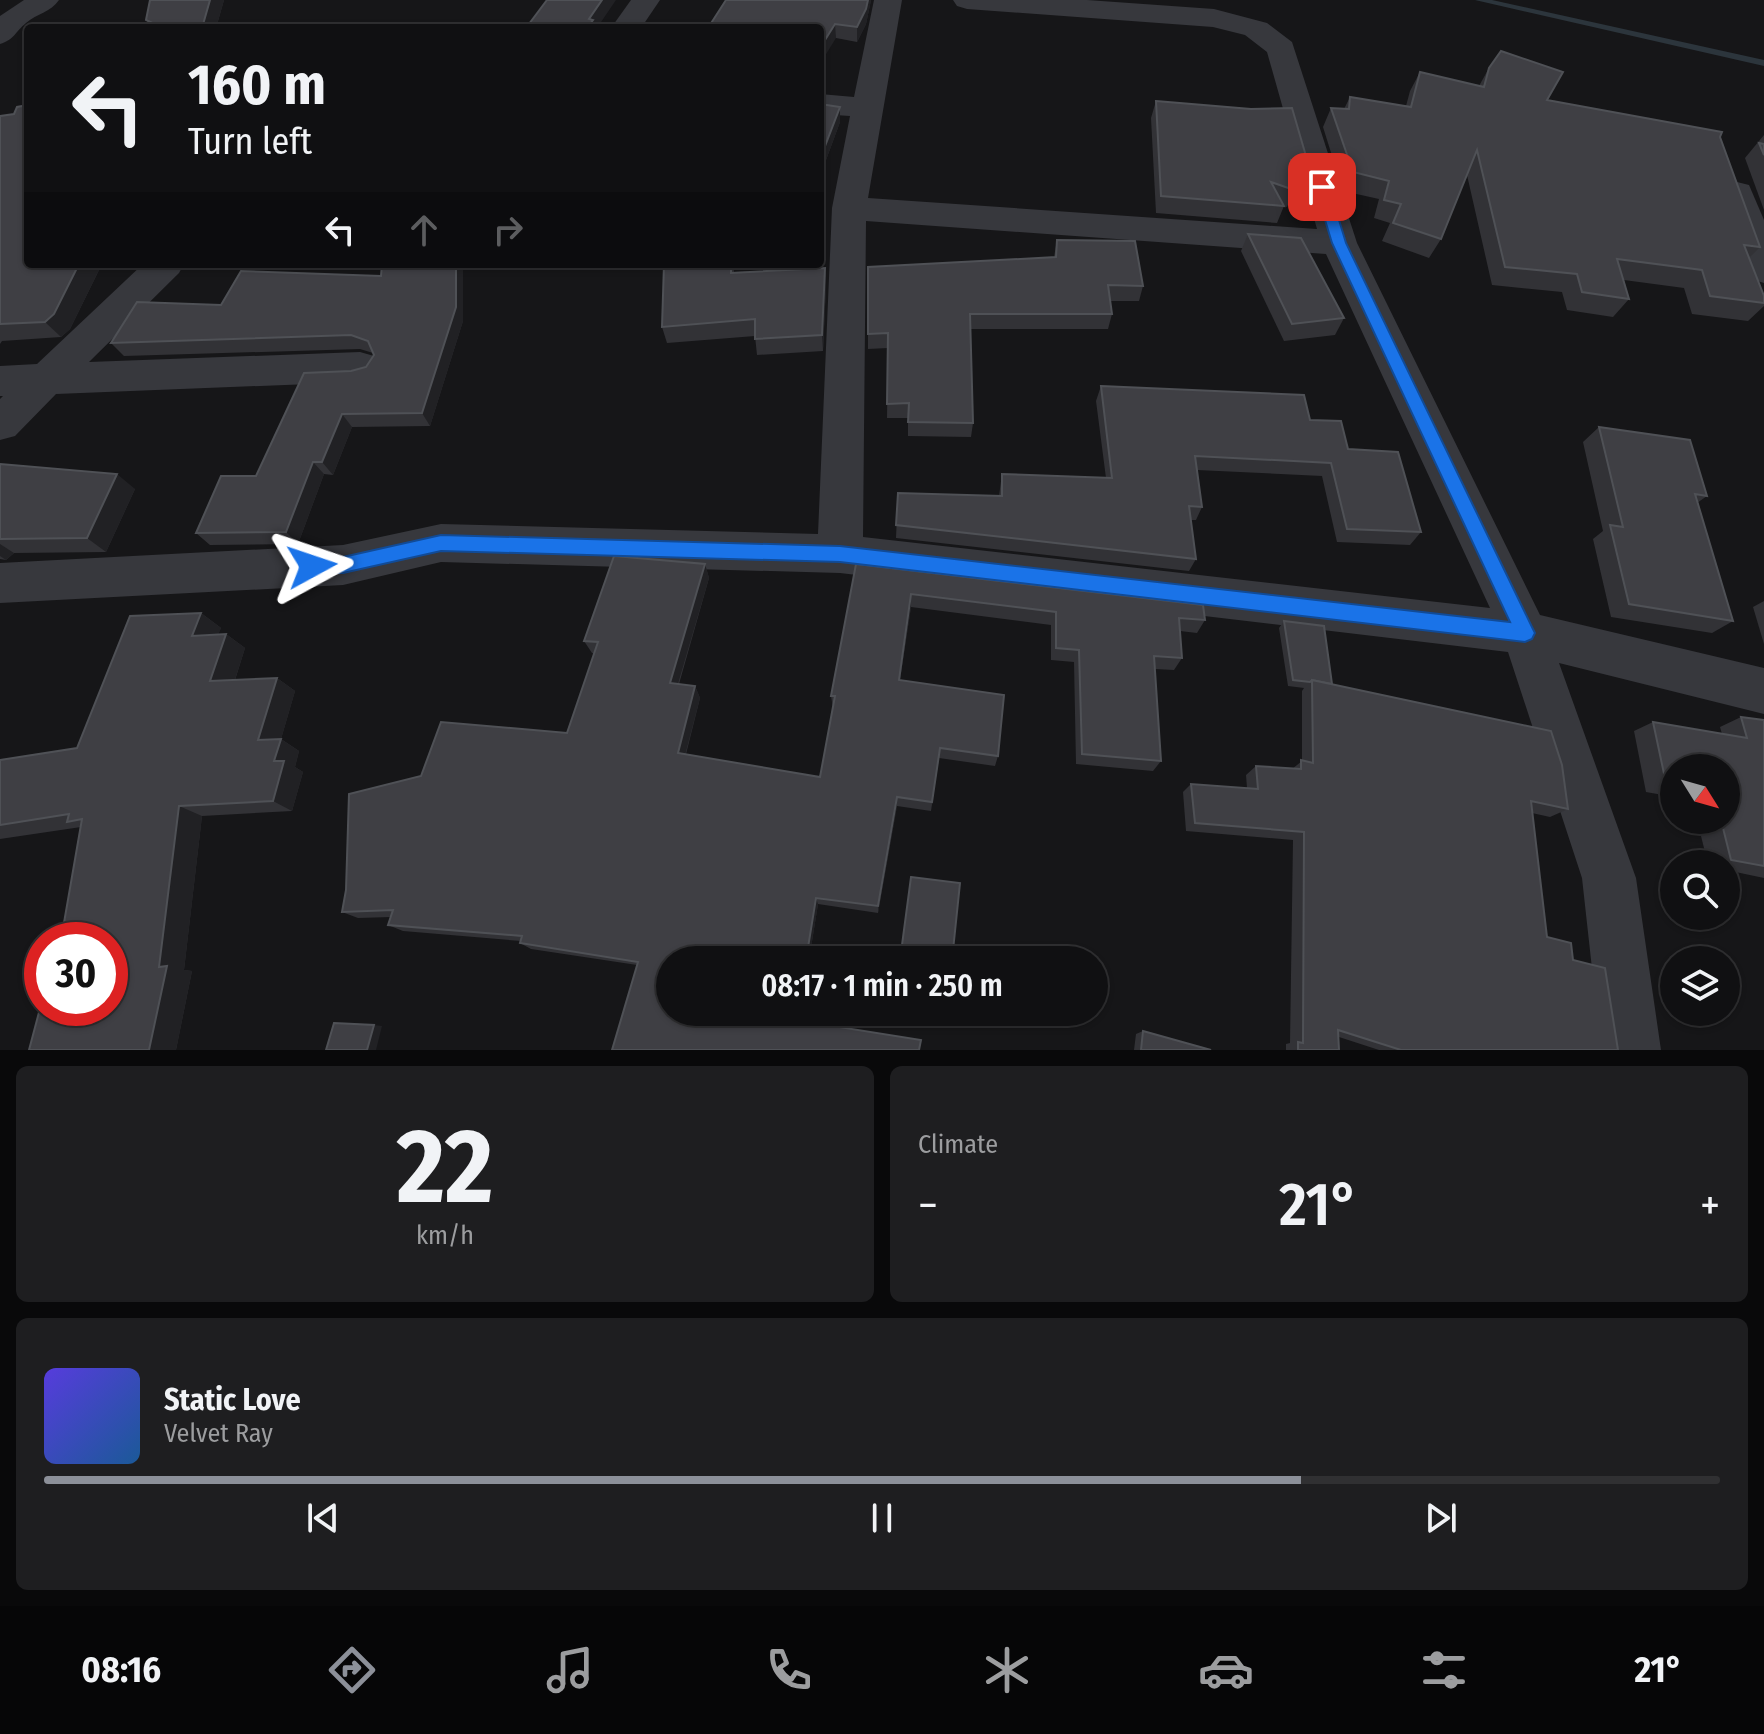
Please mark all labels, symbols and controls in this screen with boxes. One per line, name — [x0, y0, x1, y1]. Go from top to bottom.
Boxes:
text: 160 m — [188, 52, 326, 119]
icon: left — [56, 56, 160, 160]
text: Turn left — [188, 120, 312, 164]
pin — [1288, 153, 1356, 221]
icon: arrive — [1300, 165, 1344, 209]
icon: left — [318, 208, 362, 252]
icon: ahead — [402, 208, 446, 252]
icon: right — [486, 208, 530, 252]
position arrow — [270, 524, 354, 608]
north arrow — [1660, 754, 1740, 834]
map controls — [1660, 754, 1740, 1026]
button: search — [1660, 850, 1740, 930]
speed limit sign: 30 — [24, 922, 128, 1026]
button: layers — [1660, 946, 1740, 1026]
text: 08:17 · 1 min · 250 m — [761, 968, 1003, 1004]
text: 22 — [397, 1105, 493, 1230]
text: Climate — [918, 1129, 998, 1160]
text: 21° — [1279, 1169, 1359, 1241]
text: − — [918, 1179, 938, 1232]
text: + — [1700, 1179, 1720, 1232]
text: km/h — [416, 1220, 474, 1251]
text: Static Love — [164, 1382, 301, 1418]
text: Velvet Ray — [164, 1418, 273, 1449]
icon: previous — [301, 1496, 345, 1540]
icon: pause — [860, 1496, 904, 1540]
icon: next — [1419, 1496, 1463, 1540]
icon: directions — [324, 1642, 380, 1698]
icon: music — [542, 1642, 598, 1698]
icon: phone — [761, 1642, 817, 1698]
icon: climate — [979, 1642, 1035, 1698]
icon: car — [1198, 1642, 1254, 1698]
icon: filters — [1416, 1642, 1472, 1698]
text: 08:16 — [81, 1648, 161, 1692]
text: 21° — [1635, 1648, 1683, 1692]

